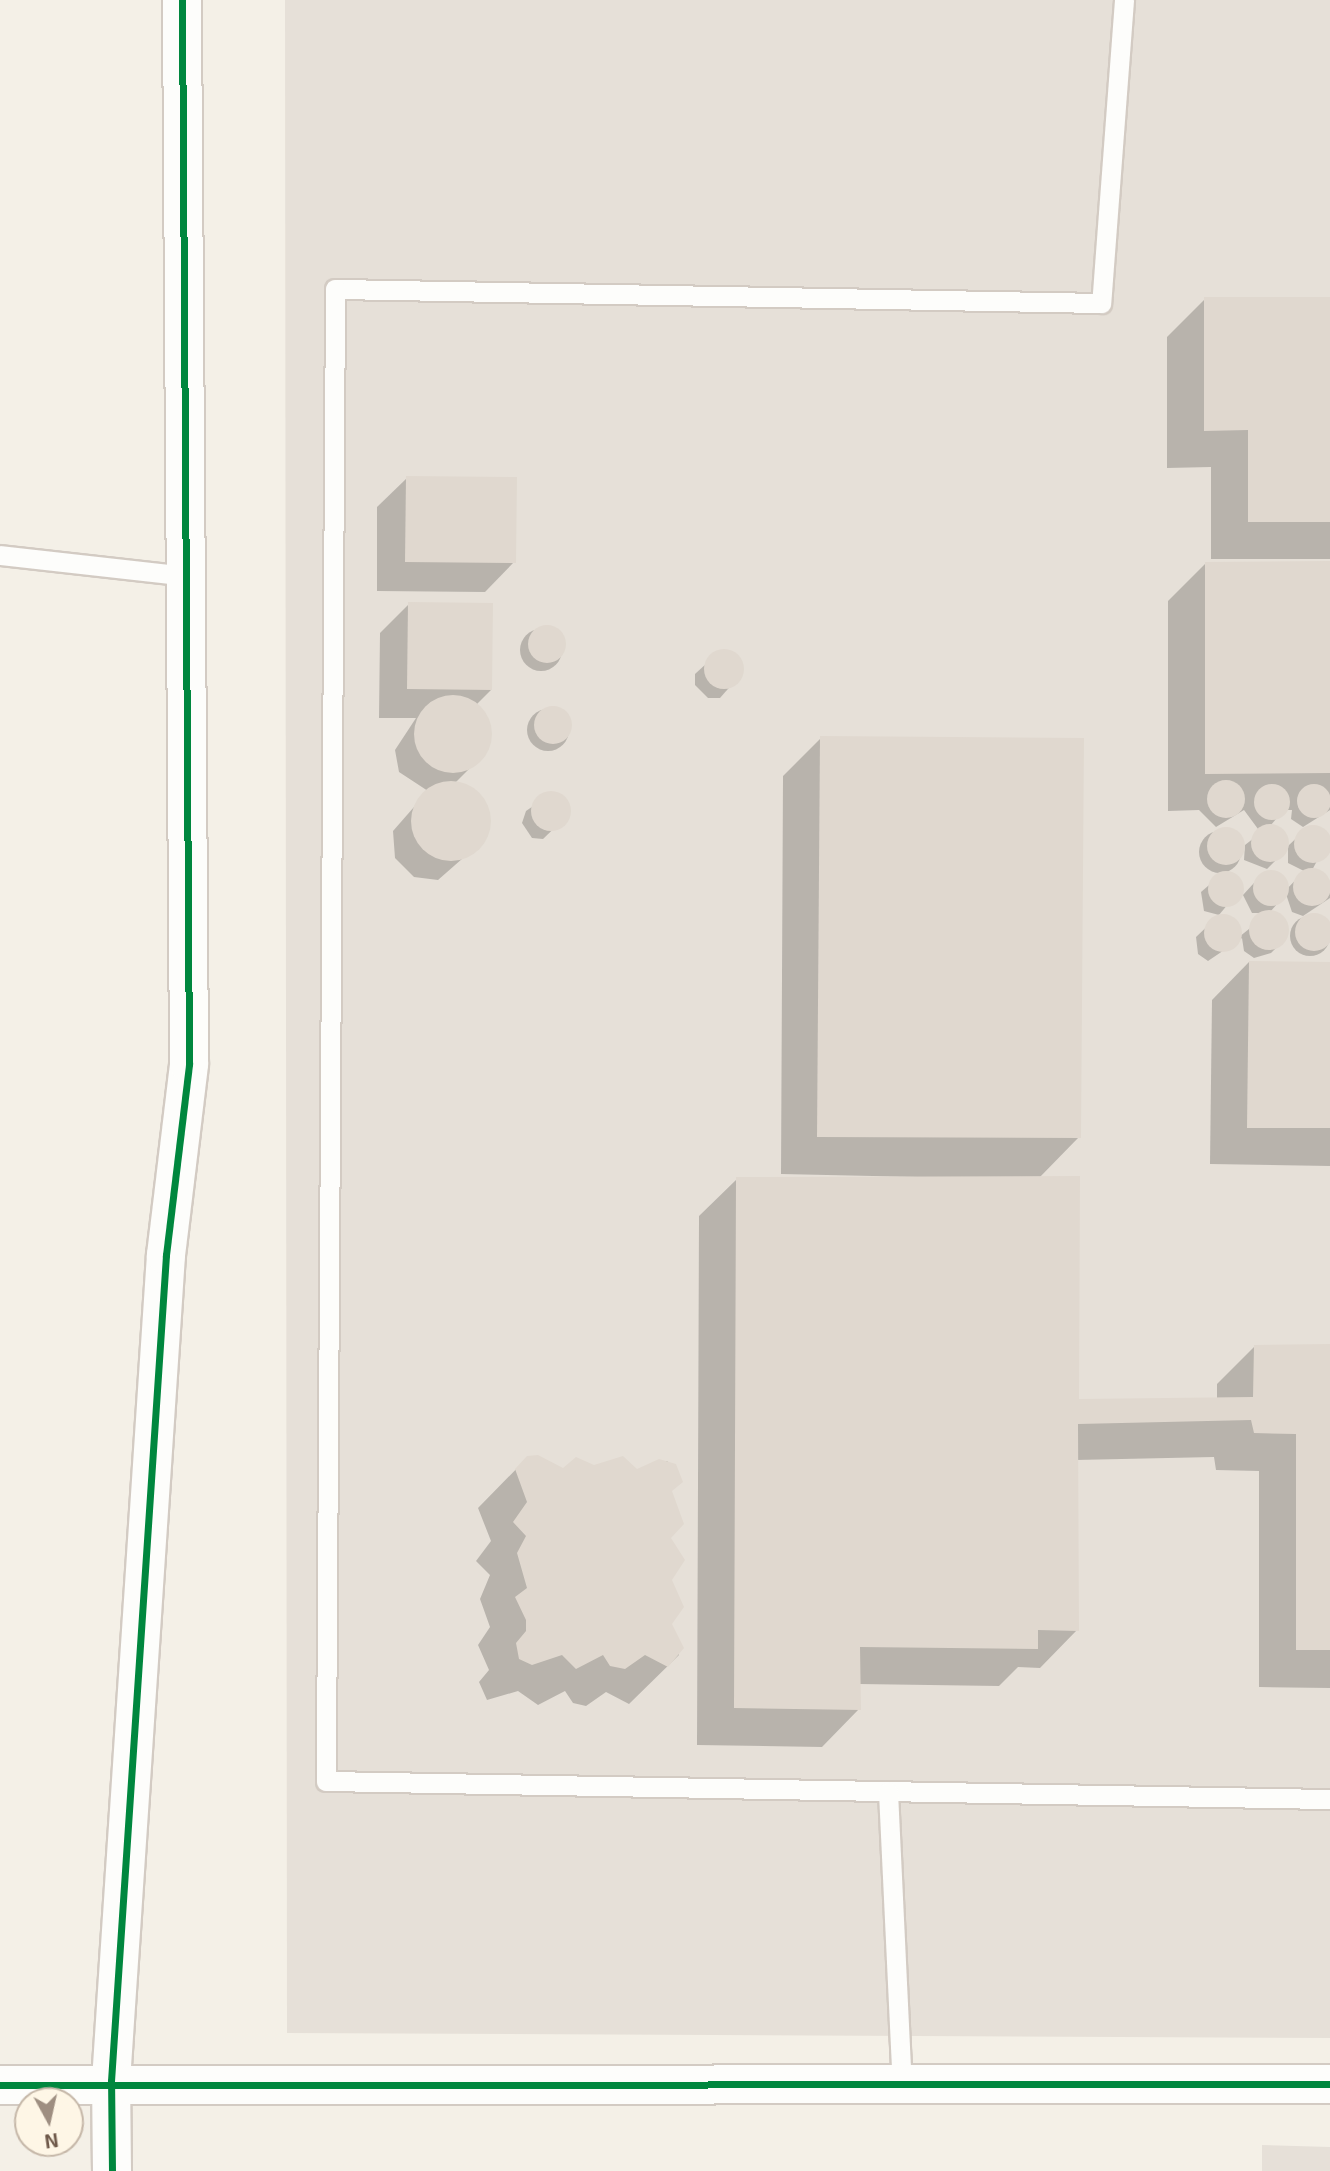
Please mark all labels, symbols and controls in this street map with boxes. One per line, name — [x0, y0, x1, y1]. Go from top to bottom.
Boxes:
north arrow — [14, 2087, 84, 2157]
text: N — [43, 2129, 60, 2154]

